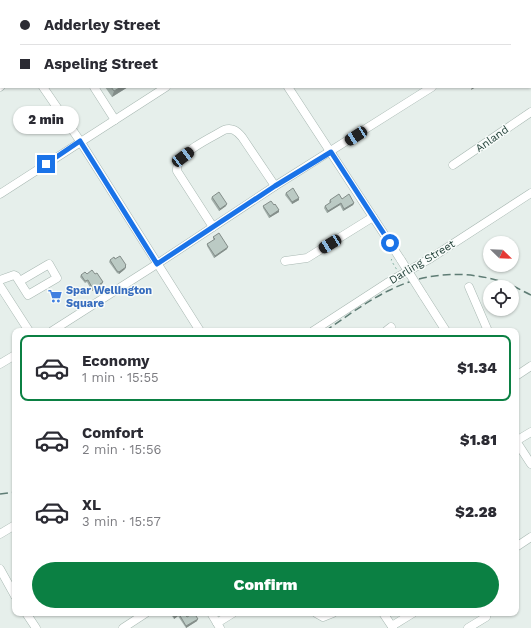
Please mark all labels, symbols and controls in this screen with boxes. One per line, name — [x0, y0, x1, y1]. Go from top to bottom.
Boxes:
text: Adderley Street — [44, 16, 160, 34]
text: Aspeling Street — [44, 55, 158, 73]
callout: 2 min — [13, 106, 79, 134]
text: 2 min — [28, 112, 64, 127]
street label: Anland — [473, 123, 511, 155]
car — [343, 124, 369, 148]
car — [170, 145, 196, 169]
route end — [37, 155, 55, 173]
car — [317, 233, 343, 255]
route start — [381, 234, 399, 252]
north arrow — [483, 236, 519, 272]
map controls — [483, 236, 519, 316]
street label: Darling Street — [387, 237, 458, 287]
button: locate — [483, 280, 519, 316]
place label: Spar Wellington Square — [66, 284, 152, 310]
supermarket icon: Spar Wellington Square — [47, 288, 63, 304]
icon: car — [34, 350, 70, 386]
text: Economy — [82, 352, 149, 370]
text: $1.34 — [457, 359, 497, 377]
text: 1 min · 15:55 — [82, 370, 159, 385]
icon: car — [34, 422, 70, 458]
text: Comfort — [82, 424, 143, 442]
text: $1.81 — [460, 431, 497, 449]
text: 2 min · 15:56 — [82, 442, 161, 457]
icon: car — [34, 494, 70, 530]
text: XL — [82, 496, 101, 514]
text: $2.28 — [455, 503, 497, 521]
text: 3 min · 15:57 — [82, 514, 161, 529]
button: Confirm — [32, 562, 499, 608]

